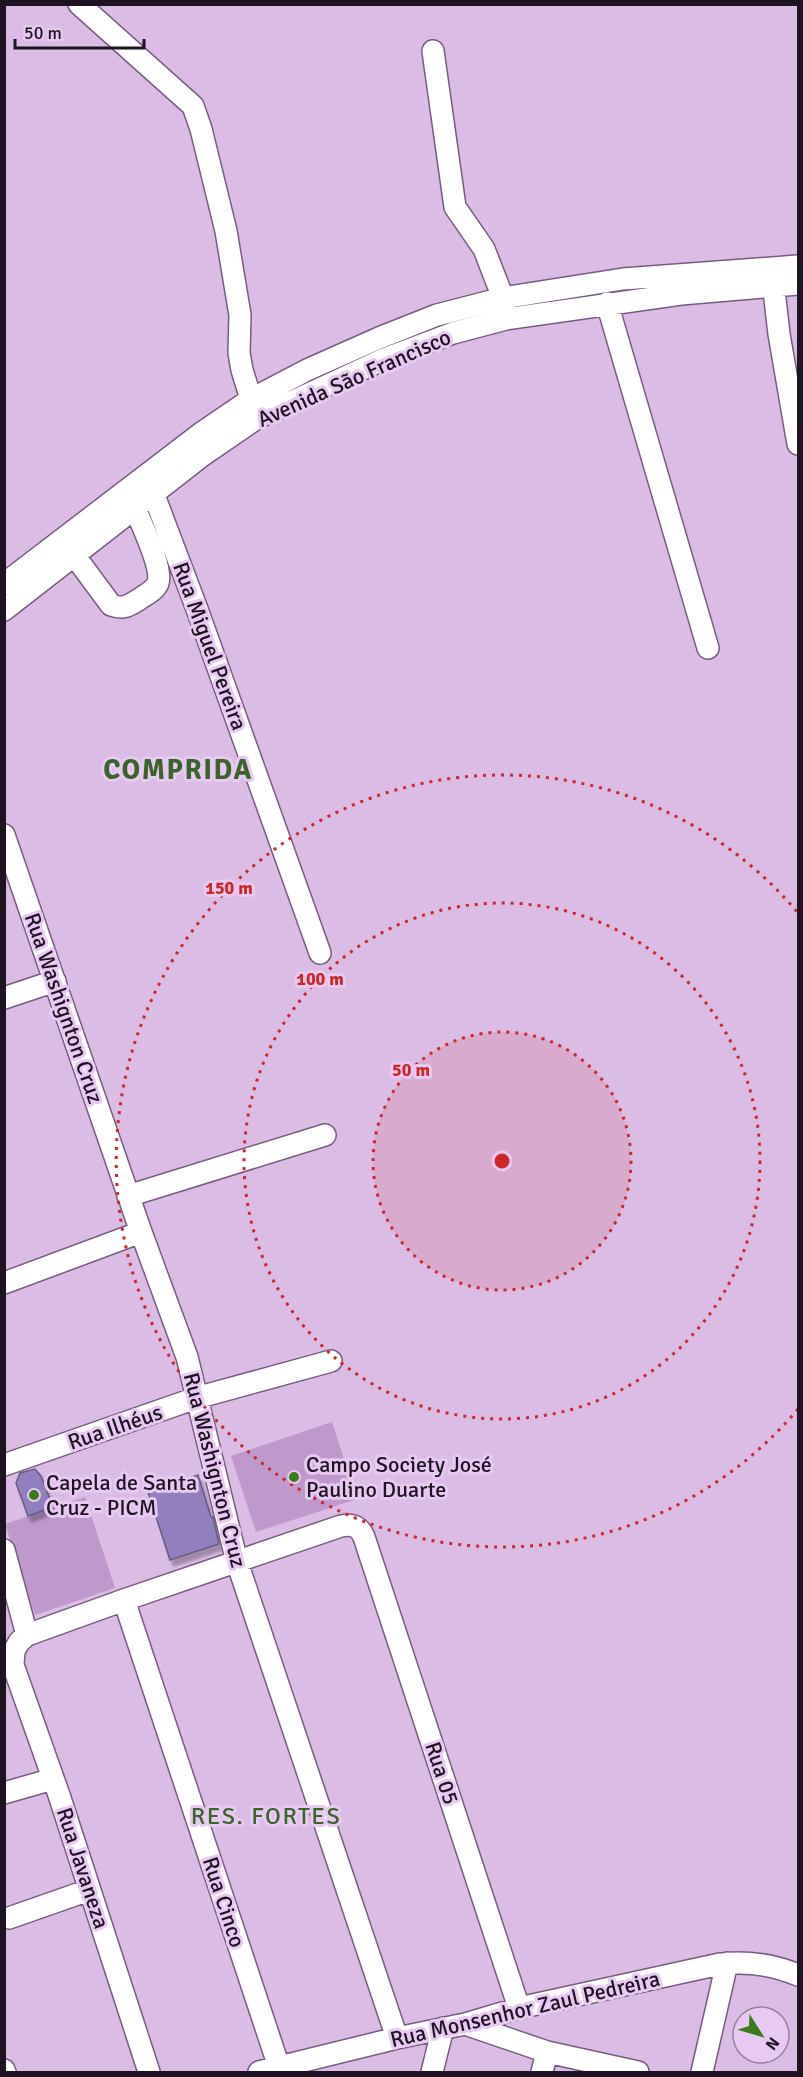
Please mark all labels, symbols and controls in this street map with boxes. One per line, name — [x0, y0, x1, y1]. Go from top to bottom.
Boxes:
scale bar — [15, 12, 144, 50]
text: 50 m — [24, 22, 62, 44]
street label: Avenida São Francisco — [253, 323, 455, 433]
street label: Rua Miguel Pereira — [167, 558, 253, 734]
district label: COMPRIDA — [103, 753, 253, 787]
text: 150 m — [205, 877, 253, 899]
street label: Rua Washignton Cruz — [19, 909, 109, 1107]
text: 100 m — [296, 968, 344, 990]
text: 50 m — [392, 1059, 430, 1081]
centre of rings — [492, 1151, 512, 1171]
street label: Rua Washignton Cruz — [178, 1370, 252, 1570]
street label: Rua Ilhéus — [64, 1398, 166, 1456]
place label: Campo Society José Paulino Duarte — [306, 1451, 492, 1503]
place label: Capela de Santa Cruz - PICM — [46, 1469, 197, 1521]
marker: Campo Society José Paulino Duarte — [287, 1470, 301, 1484]
marker: Capela de Santa Cruz - PICM — [27, 1488, 41, 1502]
street label: Rua 05 — [419, 1738, 465, 1808]
district label: RES. FORTES — [191, 1801, 341, 1831]
street label: Rua Javaneza — [51, 1804, 115, 1932]
street label: Rua Cinco — [197, 1853, 251, 1951]
street label: Rua Monsenhor Zaul Pedreira — [388, 1965, 662, 2053]
north arrow — [731, 2005, 791, 2065]
text: N — [761, 2033, 784, 2054]

